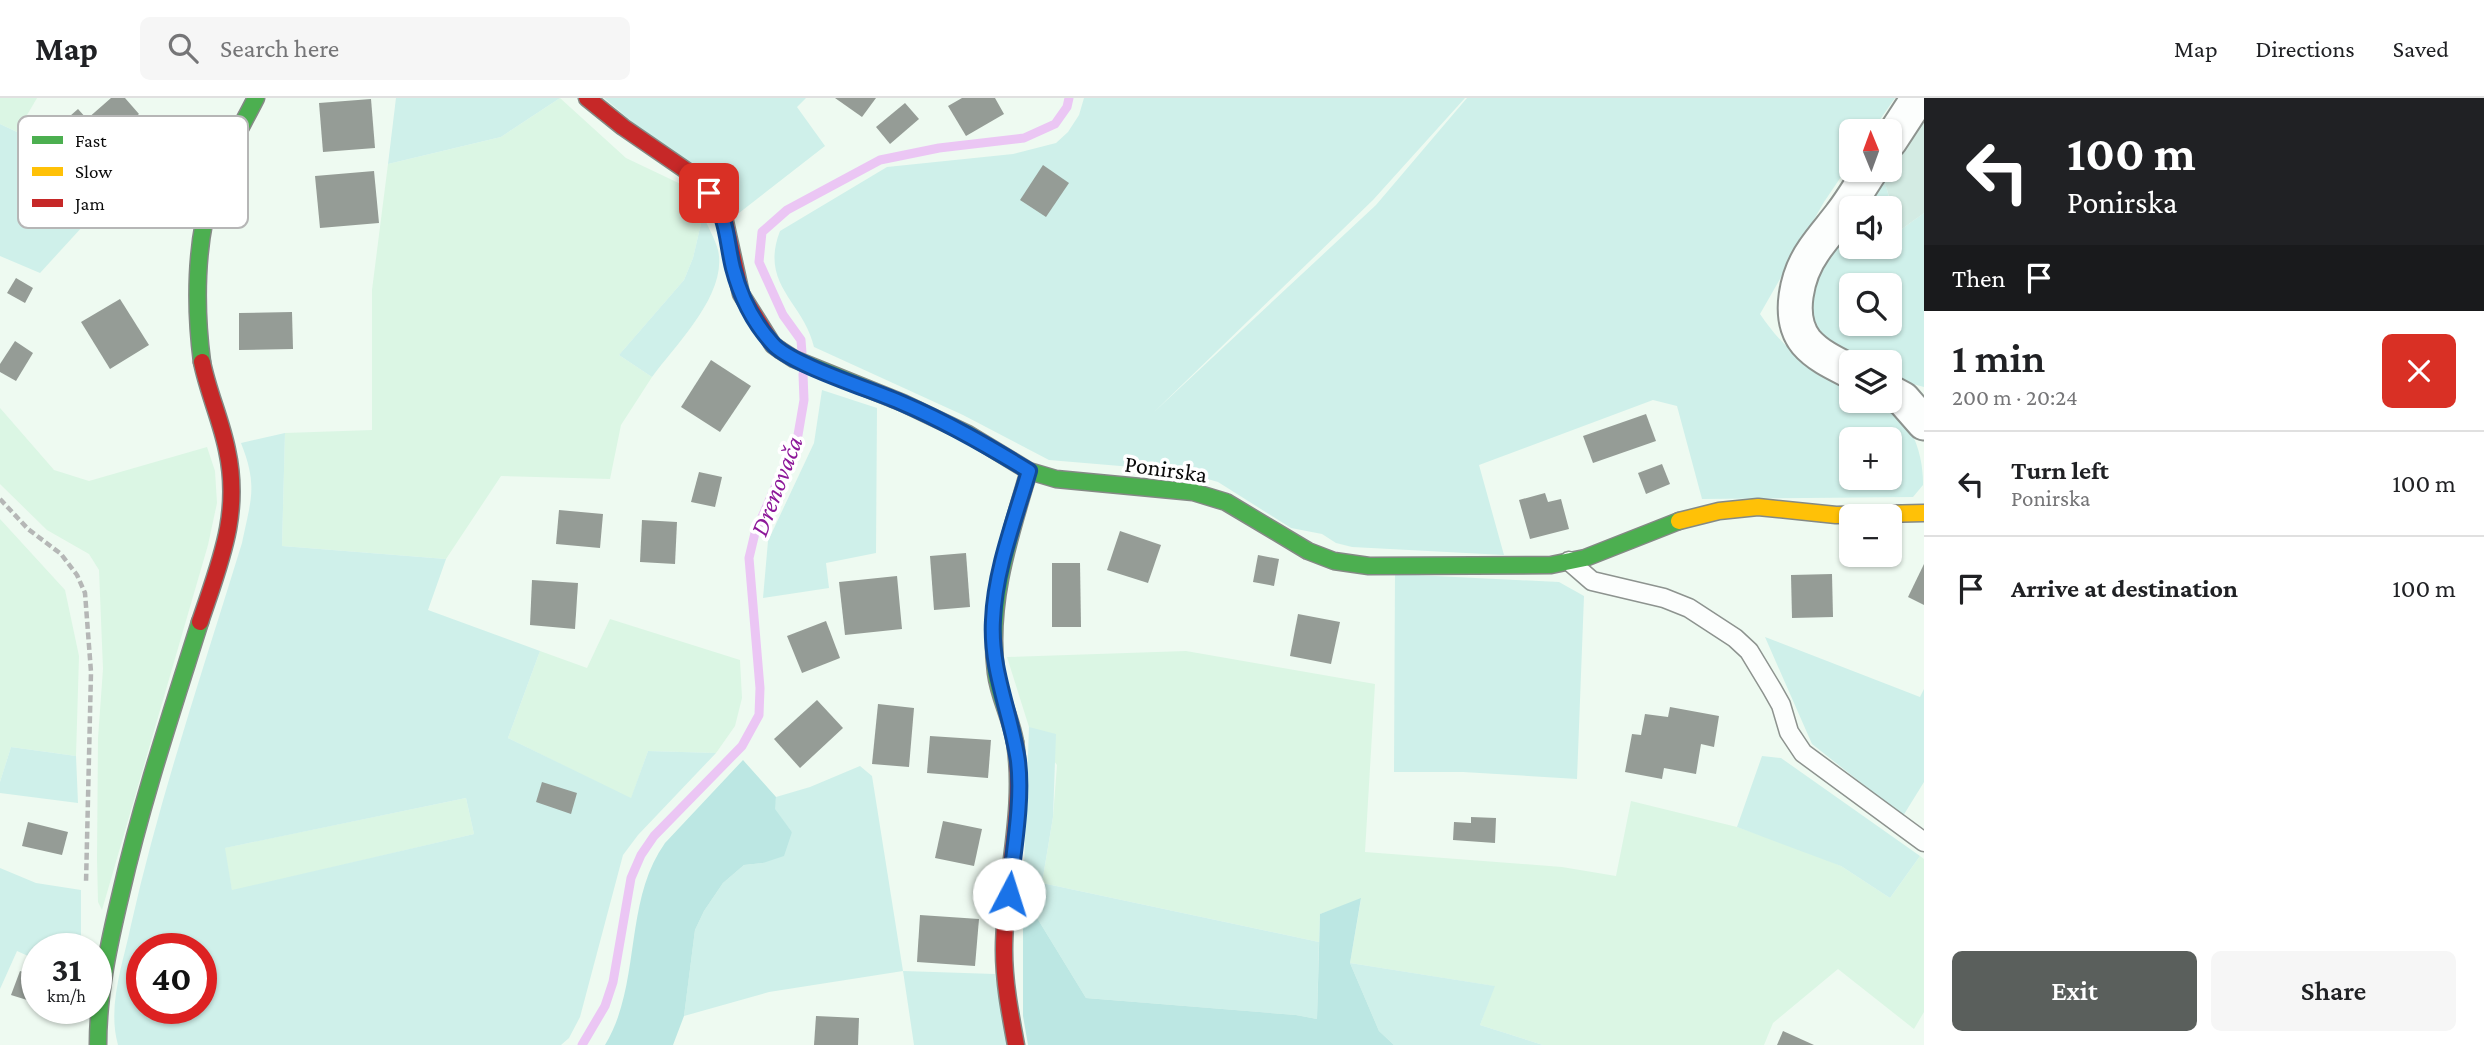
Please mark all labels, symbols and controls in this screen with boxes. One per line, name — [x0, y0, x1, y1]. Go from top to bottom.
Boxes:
search box — [140, 17, 630, 80]
icon: search — [164, 29, 202, 67]
text: Map — [35, 30, 98, 67]
text: Search here — [220, 34, 339, 63]
text: Map — [2174, 35, 2218, 62]
text: Directions — [2256, 35, 2355, 62]
text: Saved — [2393, 35, 2449, 62]
legend — [18, 116, 248, 228]
north arrow — [1839, 119, 1902, 182]
map controls — [1839, 119, 1902, 567]
icon: left — [1952, 126, 2043, 217]
text: 100 m — [2067, 126, 2196, 181]
text: Fast — [75, 130, 107, 151]
text: Slow — [75, 161, 112, 182]
pin — [679, 163, 739, 223]
icon: arrive — [690, 174, 728, 212]
text: Ponirska — [2067, 184, 2178, 220]
text: Jam — [73, 193, 105, 214]
button: sound — [1839, 196, 1902, 259]
icon: arrive — [2020, 259, 2058, 297]
text: Then — [1952, 264, 2006, 293]
button: search — [1839, 273, 1902, 336]
text: 1 min — [1952, 334, 2045, 381]
button: close — [2382, 334, 2456, 408]
button: layers — [1839, 350, 1902, 413]
text: 200 m · 20:24 — [1952, 384, 2078, 410]
button: + — [1839, 427, 1902, 490]
water label: Drenovača — [744, 432, 809, 540]
street label: Ponirska — [1123, 449, 1209, 488]
text: Turn left — [2011, 456, 2109, 485]
icon: left — [1952, 465, 1990, 503]
text: 100 m — [2392, 469, 2456, 498]
text: Ponirska — [2011, 485, 2090, 511]
button: − — [1839, 504, 1902, 567]
icon: arrive — [1952, 570, 1990, 608]
text: Arrive at destination — [2011, 574, 2238, 603]
text: 100 m — [2392, 574, 2456, 603]
position arrow — [972, 857, 1046, 931]
speed limit sign: 40 — [126, 933, 217, 1024]
text: 31 — [51, 950, 82, 989]
button: Exit — [1952, 951, 2197, 1031]
button: Share — [2211, 951, 2456, 1031]
text: km/h — [47, 986, 86, 1006]

